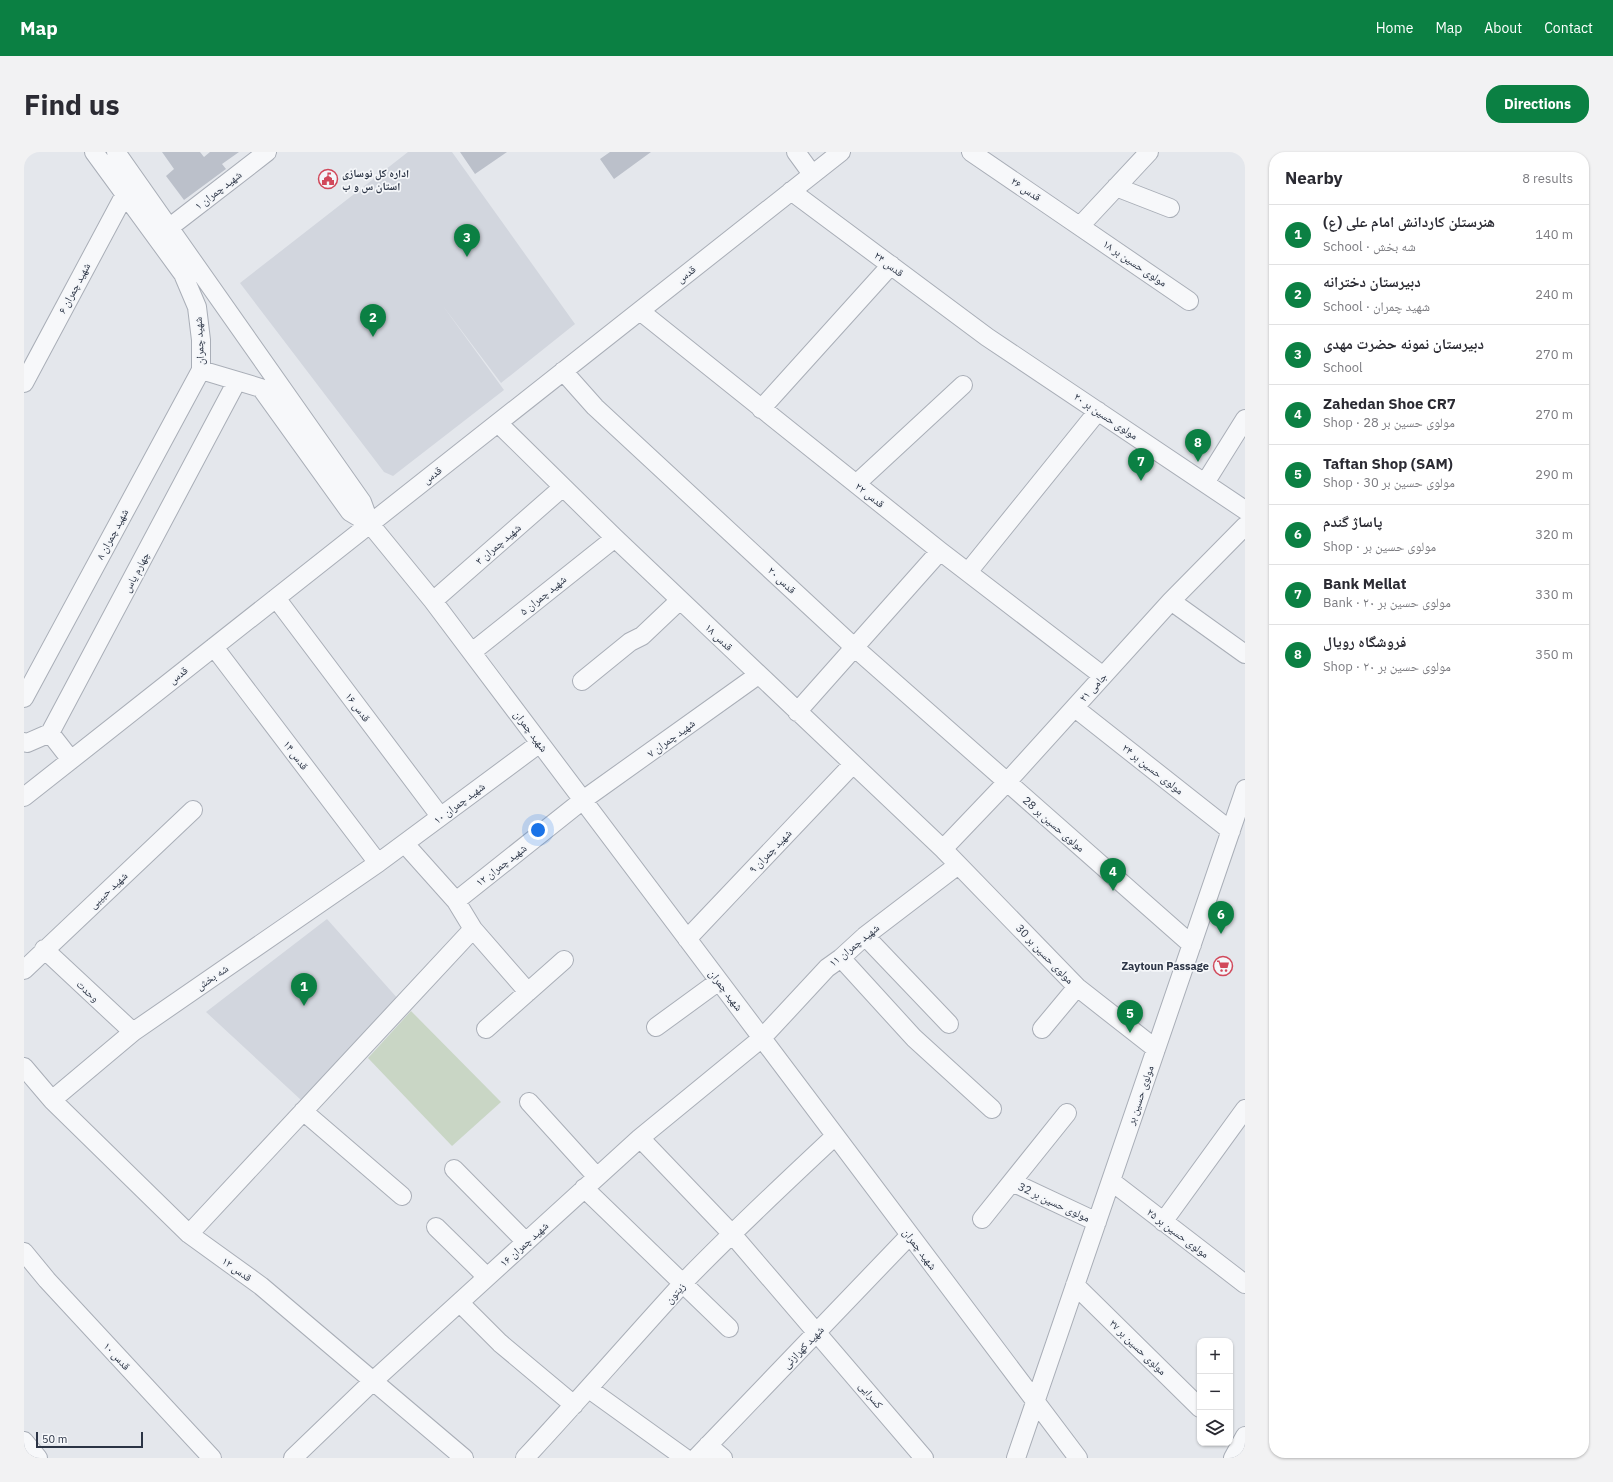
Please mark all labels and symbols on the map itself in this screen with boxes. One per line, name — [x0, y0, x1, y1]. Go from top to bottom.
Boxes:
place label: اداره کل نوسازی استان س و ب — [342, 166, 409, 194]
street label: شهید چمران ۱ — [192, 167, 244, 213]
public building icon: اداره کل نوسازی استان س و ب — [317, 168, 339, 190]
street label: قدس ۲۶ — [1008, 174, 1044, 204]
pin: 3 — [454, 224, 480, 257]
street label: مولوی حسین بر ۱۸ — [1100, 236, 1170, 290]
street label: قدس ۲۴ — [871, 248, 907, 280]
street label: شهید چمران ۶ — [55, 260, 93, 316]
street label: قدس — [673, 262, 699, 286]
pin: 2 — [360, 304, 386, 337]
street label: شهید چمران — [191, 317, 207, 365]
street label: مولوی حسین بر ۲۰ — [1071, 389, 1141, 443]
pin: 8 — [1185, 429, 1211, 462]
pin: 7 — [1128, 448, 1154, 481]
street label: قدس — [419, 463, 445, 487]
street label: قدس ۲۲ — [853, 479, 888, 511]
street label: شهید چمران ۸ — [93, 506, 131, 562]
street label: شهید چمران ۳ — [472, 520, 524, 568]
street label: چهارم یاس — [120, 549, 152, 595]
street label: قدس ۲۰ — [765, 563, 799, 597]
street label: شهید چمران ۵ — [517, 572, 569, 618]
street label: قدس ۱۸ — [702, 620, 736, 654]
street label: قدس — [165, 663, 191, 687]
street label: جامی ۲۱ — [1076, 669, 1110, 705]
street label: قدس ۱۶ — [342, 689, 374, 725]
street label: شهید چمران — [511, 708, 551, 754]
street label: شهید چمران ۷ — [644, 716, 698, 760]
street label: قدس ۱۴ — [280, 737, 312, 773]
street label: مولوی حسین بر ۲۴ — [1119, 741, 1187, 797]
street label: شهید چمران ۱۰ — [431, 779, 487, 827]
street label: مولوی حسین بر 28 — [1020, 793, 1088, 855]
your location — [528, 820, 548, 840]
street label: شهید چمران ۹ — [746, 826, 794, 876]
street label: شهید چمران ۱۲ — [473, 841, 529, 889]
pin: 4 — [1100, 858, 1126, 891]
street label: شهید حبیبی — [86, 868, 130, 912]
pin: 6 — [1208, 901, 1234, 934]
street label: شهید چمران ۱۱ — [826, 920, 882, 970]
street label: مولوی حسین بر 30 — [1013, 921, 1077, 987]
supermarket icon: Zaytoun Passage — [1212, 955, 1234, 977]
place label: Zaytoun Passage — [1121, 959, 1209, 973]
street label: شه بخش — [193, 961, 231, 993]
street label: شهید چمران — [706, 967, 746, 1013]
pin: 1 — [291, 973, 317, 1006]
street label: وحدت — [74, 977, 102, 1005]
pin: 5 — [1117, 1000, 1143, 1033]
street label: مولوی حسین بر — [1123, 1064, 1157, 1127]
street label: مولوی حسین بر 32 — [1016, 1179, 1092, 1225]
street label: مولوی حسین بر ۲۵ — [1144, 1205, 1212, 1261]
street label: شهید چمران ۱۶ — [497, 1218, 551, 1270]
street label: شهید چمران — [900, 1226, 940, 1272]
street label: قدس ۱۲ — [219, 1254, 255, 1285]
street label: زیتون — [662, 1280, 688, 1306]
street label: مولوی حسین بر ۲۷ — [1106, 1316, 1170, 1378]
street label: شهید کهرازئی — [779, 1323, 827, 1371]
street label: قدس ۱۰ — [100, 1339, 134, 1373]
street label: کسرایی — [856, 1379, 886, 1411]
scale bar — [36, 1430, 143, 1449]

